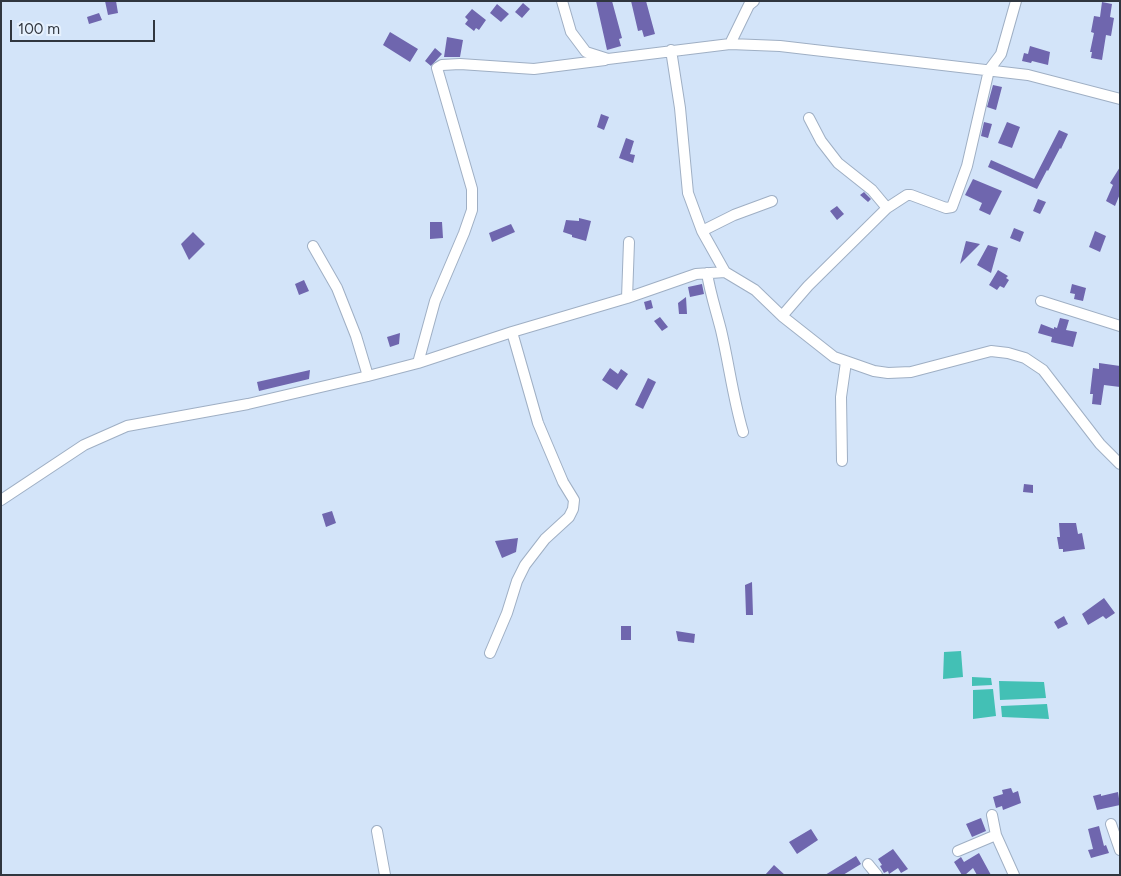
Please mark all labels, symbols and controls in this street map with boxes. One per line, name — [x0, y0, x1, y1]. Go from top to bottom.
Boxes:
scale bar — [12, 10, 158, 42]
text: 100 m — [18, 20, 60, 38]

